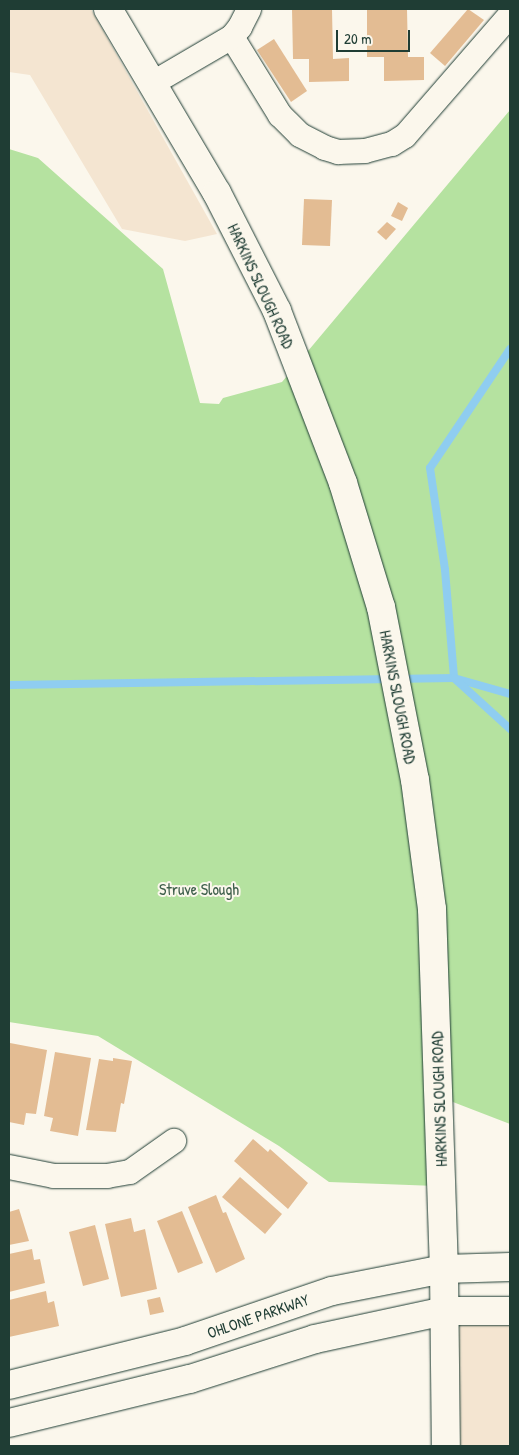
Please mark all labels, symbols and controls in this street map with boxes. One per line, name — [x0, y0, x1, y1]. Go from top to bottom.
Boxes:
scale bar — [339, 20, 413, 52]
text: 20 m — [344, 28, 371, 49]
street label: HARKINS SLOUGH ROAD — [224, 220, 298, 352]
street label: HARKINS SLOUGH ROAD — [376, 629, 420, 765]
park label: Struve Slough — [159, 879, 239, 899]
street label: HARKINS SLOUGH ROAD — [427, 1031, 451, 1167]
street label: OHLONE PARKWAY — [205, 1290, 311, 1342]

